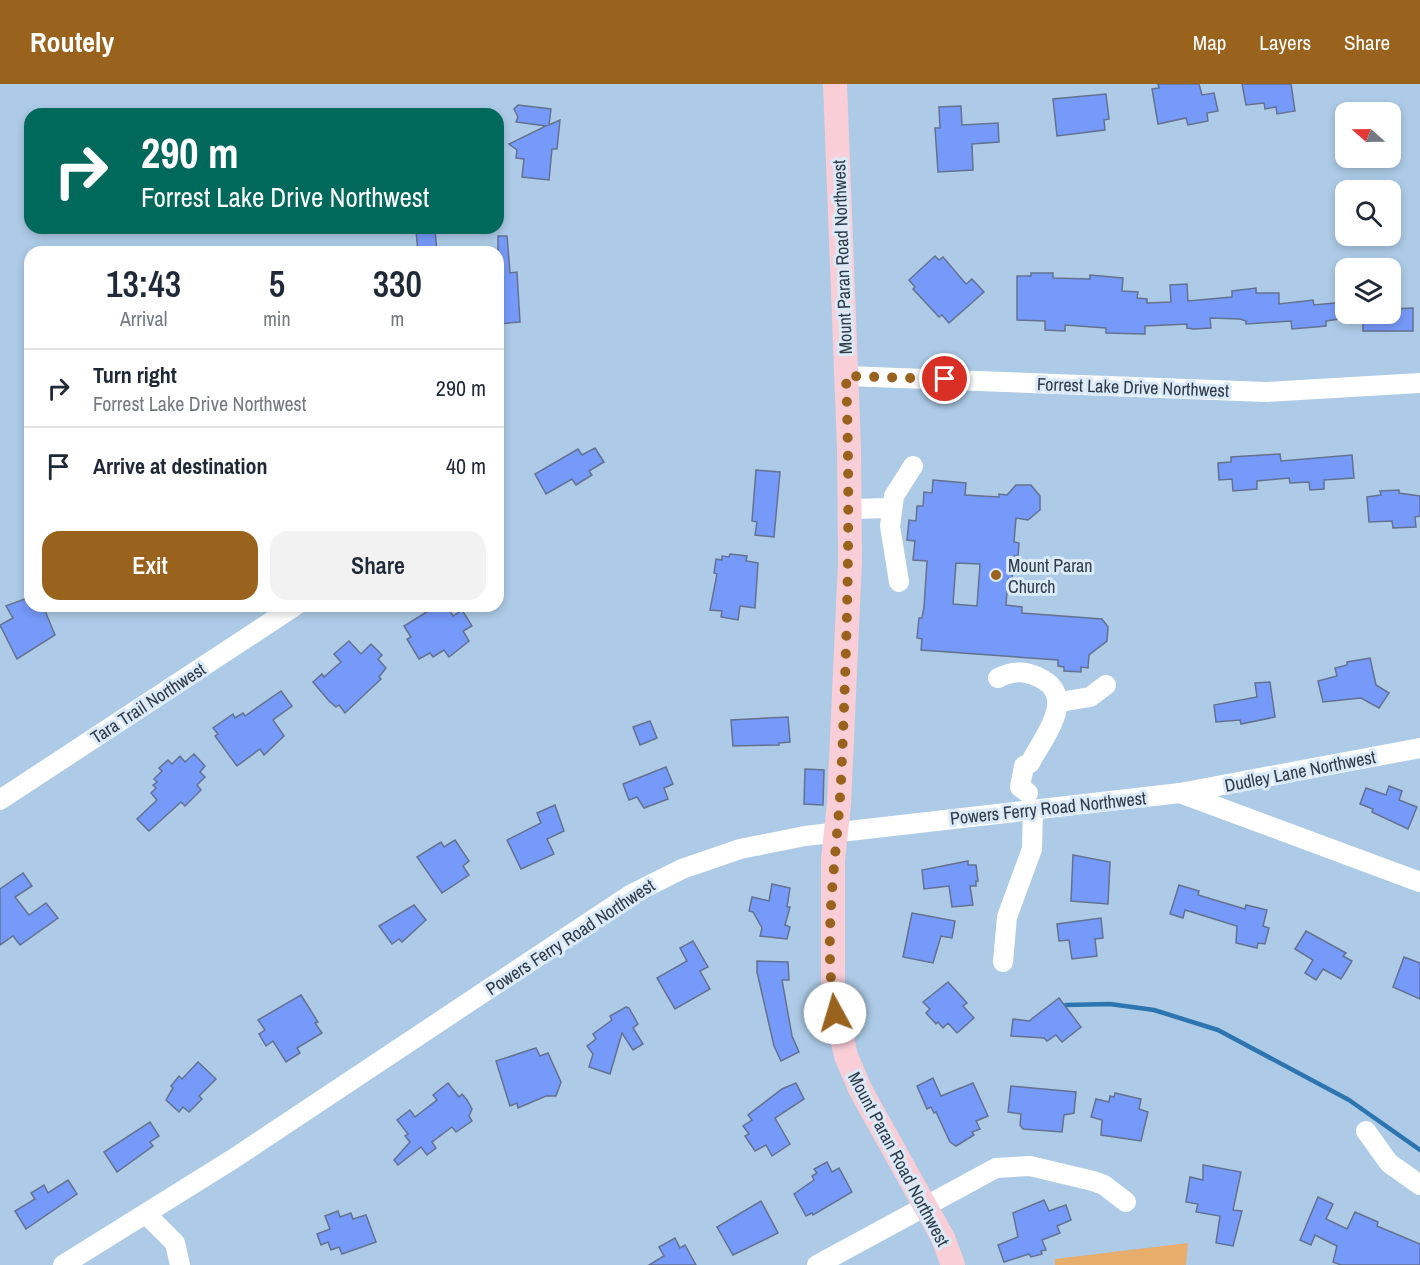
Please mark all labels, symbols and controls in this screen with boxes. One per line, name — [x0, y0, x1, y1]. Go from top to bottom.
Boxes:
text: Routely — [30, 23, 114, 61]
text: Map — [1193, 28, 1226, 57]
text: Layers — [1259, 28, 1311, 57]
text: Share — [1344, 28, 1390, 57]
north arrow — [1335, 102, 1401, 168]
map controls — [1335, 102, 1401, 324]
text: 290 m — [141, 125, 239, 181]
icon: right — [42, 132, 120, 210]
street label: Mount Paran Road Northwest — [826, 159, 858, 355]
text: Forrest Lake Drive Northwest — [141, 179, 429, 215]
button: search — [1335, 180, 1401, 246]
button: layers — [1335, 258, 1401, 324]
text: 13:43 — [106, 260, 181, 308]
text: 5 — [269, 260, 285, 308]
text: 330 — [373, 260, 422, 308]
text: Arrival — [120, 305, 167, 332]
text: min — [263, 305, 291, 332]
text: m — [390, 305, 404, 332]
pin — [919, 353, 970, 404]
text: Turn right — [93, 360, 177, 390]
icon: arrive — [928, 362, 961, 395]
street label: Forrest Lake Drive Northwest — [1037, 371, 1229, 403]
icon: right — [42, 372, 75, 405]
text: 290 m — [436, 373, 486, 403]
text: Forrest Lake Drive Northwest — [93, 390, 306, 417]
icon: arrive — [42, 450, 75, 483]
text: Arrive at destination — [93, 451, 267, 481]
text: 40 m — [446, 451, 486, 481]
button: Exit — [42, 531, 258, 600]
button: Share — [270, 531, 486, 600]
place label: Mount Paran Church — [1008, 553, 1093, 599]
marker: Mount Paran Church — [989, 568, 1003, 582]
street label: Tara Trail Northwest — [86, 656, 210, 750]
street label: Dudley Lane Northwest — [1222, 744, 1378, 798]
street label: Powers Ferry Road Northwest — [949, 785, 1147, 831]
street label: Powers Ferry Road Northwest — [481, 873, 659, 1001]
position arrow — [803, 981, 867, 1045]
street label: Mount Paran Road Northwest — [842, 1067, 956, 1251]

